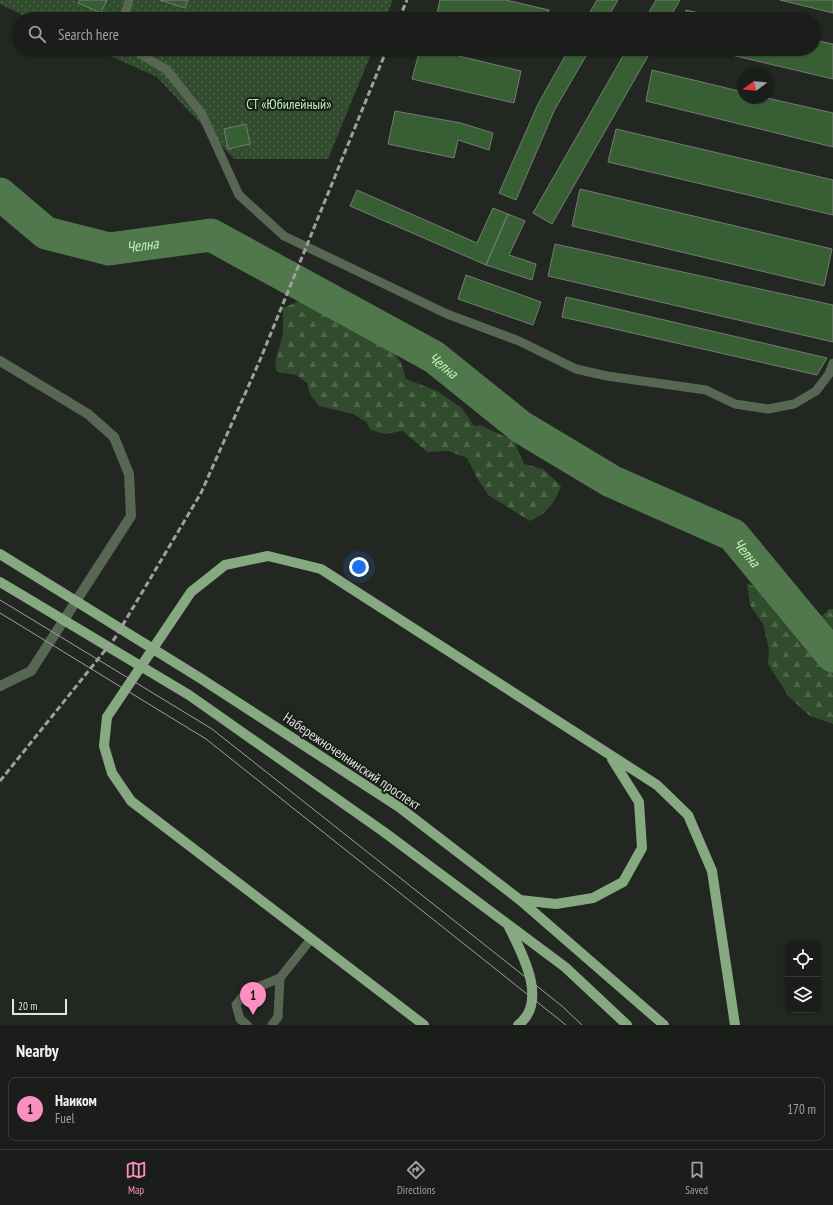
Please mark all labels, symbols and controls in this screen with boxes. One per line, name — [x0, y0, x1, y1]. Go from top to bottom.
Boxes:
search box — [12, 12, 821, 56]
icon: search — [26, 23, 48, 45]
text: Search here — [58, 25, 119, 44]
north arrow — [737, 68, 773, 104]
park label: СТ «Юбилейный» — [246, 95, 332, 113]
water label: Челна — [125, 233, 160, 256]
water label: Челна — [425, 347, 463, 383]
water label: Челна — [730, 534, 765, 571]
your location — [349, 557, 369, 577]
street label: Набережночелнинский проспект — [280, 708, 425, 814]
map controls — [785, 941, 821, 1013]
button: locate — [785, 941, 821, 977]
button: layers — [785, 977, 821, 1013]
pin: 1 — [240, 982, 266, 1015]
scale bar — [12, 997, 67, 1016]
text: 20 m — [18, 999, 37, 1013]
text: Nearby — [16, 1040, 59, 1062]
text: Наиком — [55, 1091, 97, 1110]
text: 1 — [27, 1101, 33, 1118]
text: 170 m — [787, 1101, 816, 1118]
text: Fuel — [55, 1110, 74, 1127]
tab: Map — [125, 1159, 147, 1197]
tab: Directions — [397, 1159, 435, 1197]
tab: Saved — [685, 1159, 708, 1197]

